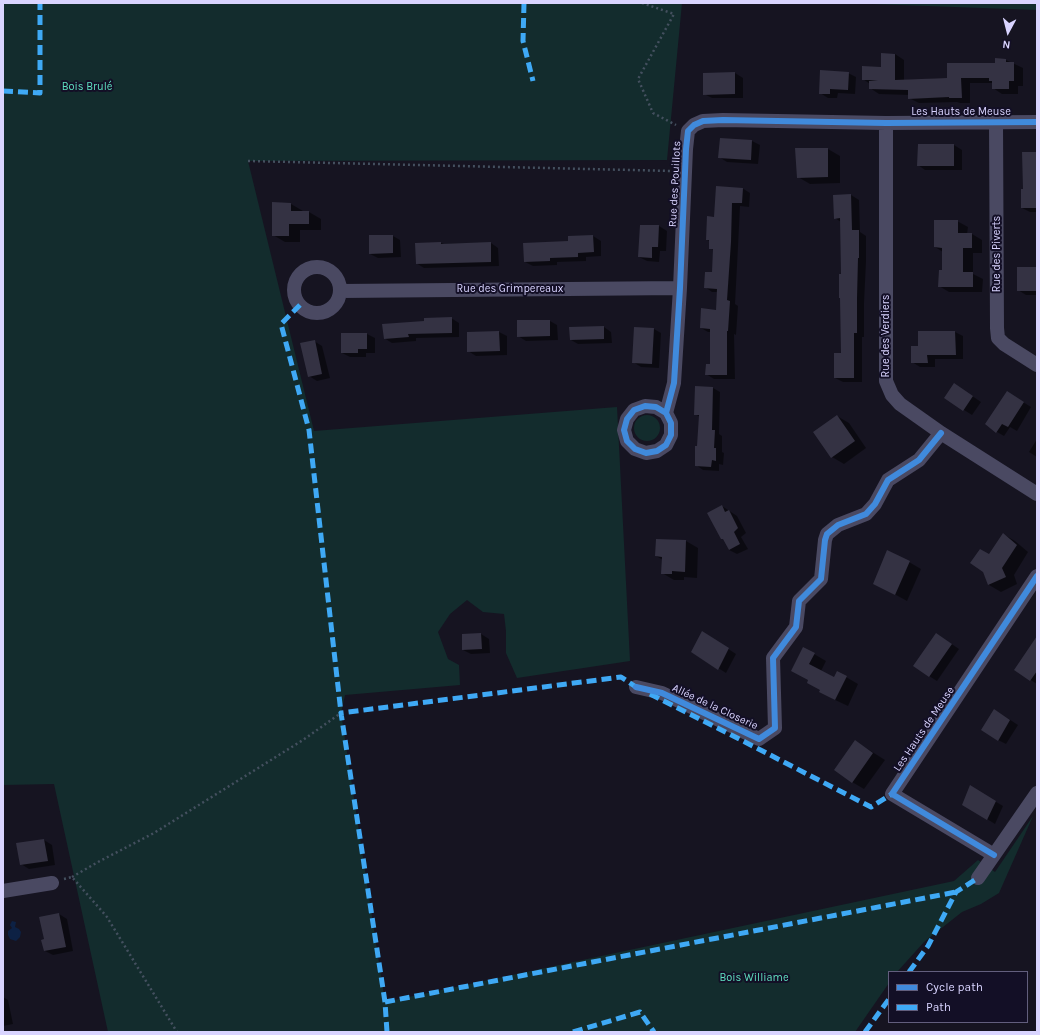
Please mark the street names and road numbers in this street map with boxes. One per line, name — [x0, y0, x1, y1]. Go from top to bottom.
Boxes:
street label: Les Hauts de Meuse — [911, 105, 1011, 119]
street label: Rue des Pouillots — [666, 141, 684, 227]
street label: Rue des Piverts — [990, 216, 1004, 292]
street label: Rue des Grimpereaux — [457, 282, 563, 296]
street label: Rue des Verdiers — [879, 295, 893, 377]
street label: Allée de la Closerie — [670, 681, 760, 733]
street label: Les Hauts de Meuse — [891, 684, 957, 774]

